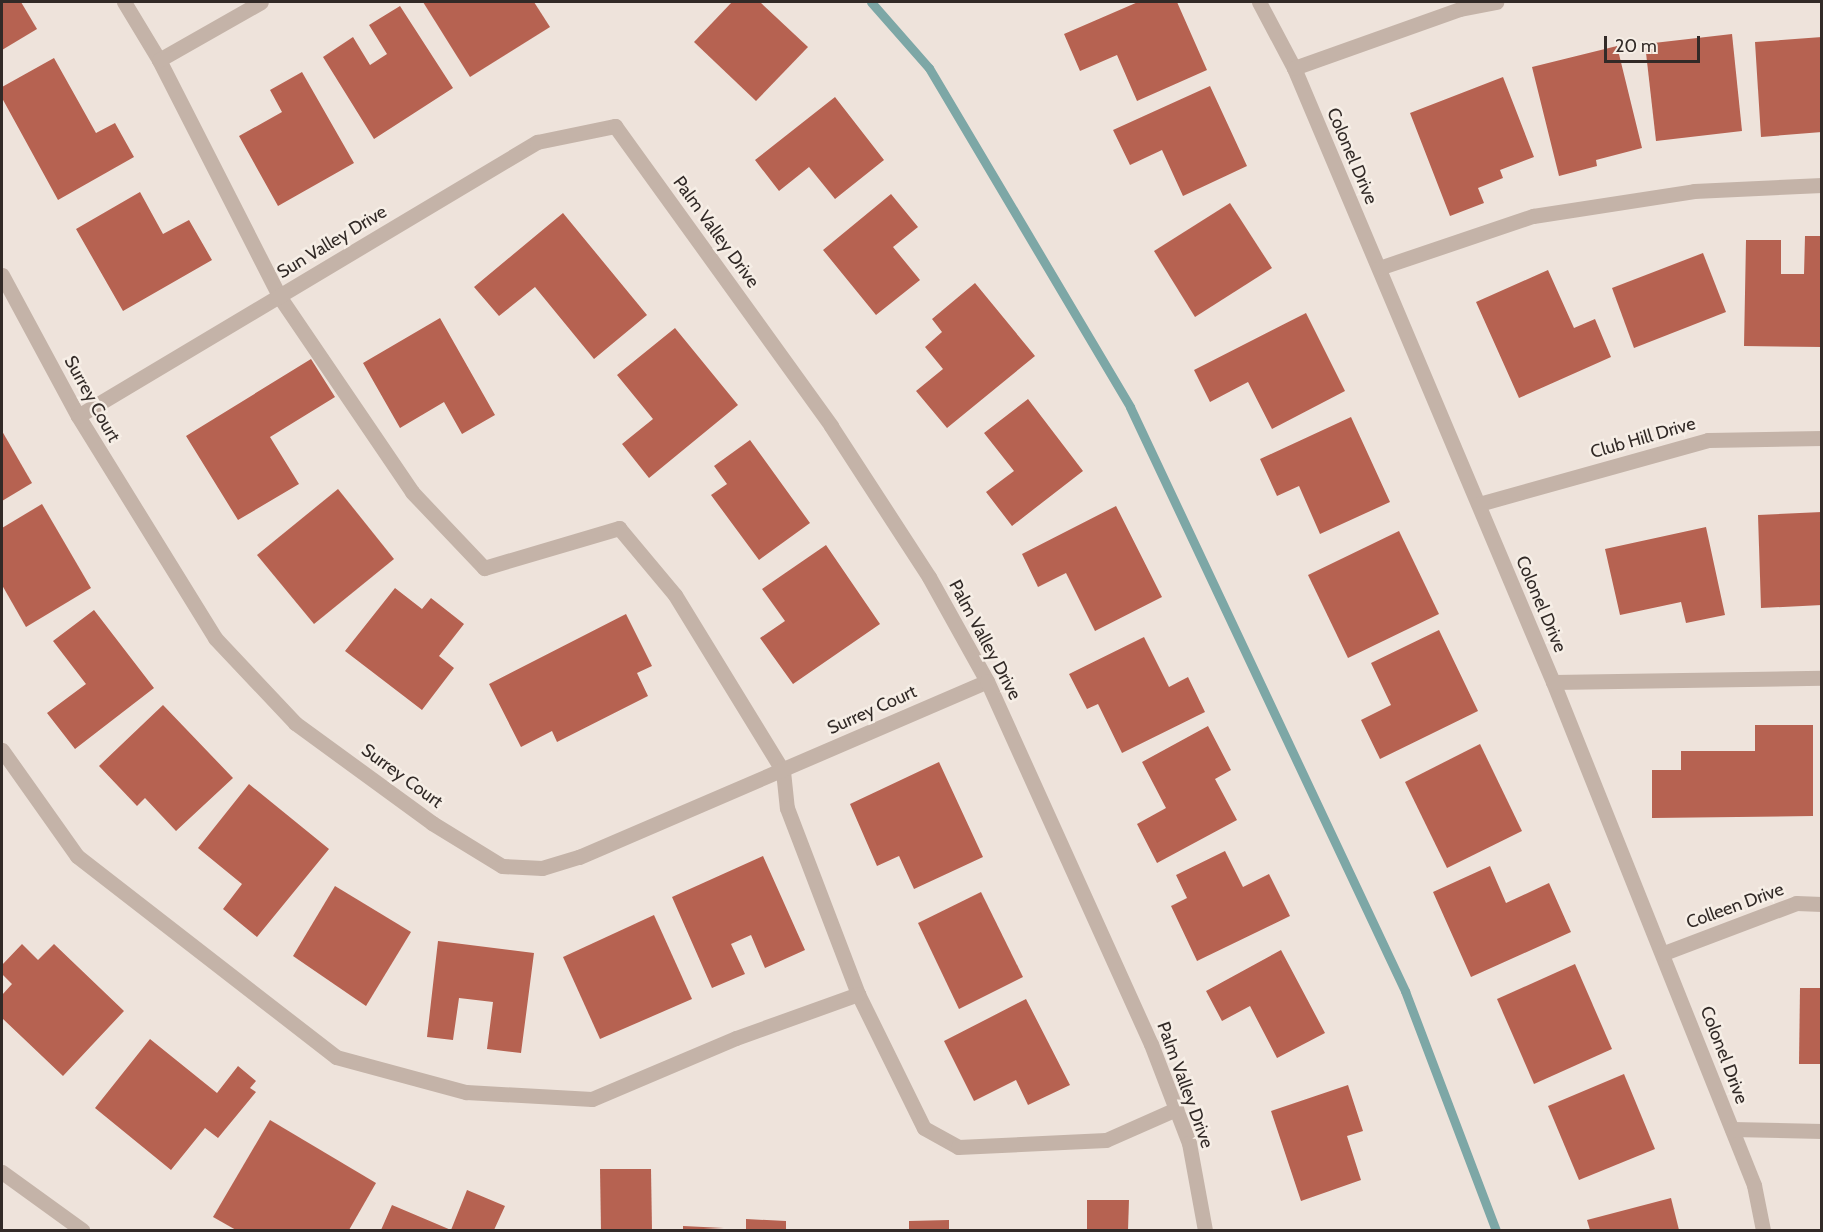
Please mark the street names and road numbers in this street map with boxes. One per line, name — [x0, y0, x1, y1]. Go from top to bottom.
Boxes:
street label: Colonel Drive — [1322, 104, 1382, 208]
street label: Palm Valley Drive — [668, 172, 764, 292]
street label: Sun Valley Drive — [273, 201, 391, 283]
street label: Surrey Court — [59, 352, 125, 446]
street label: Club Hill Drive — [1588, 413, 1698, 463]
street label: Colonel Drive — [1511, 552, 1571, 656]
street label: Palm Valley Drive — [944, 576, 1026, 704]
street label: Surrey Court — [824, 681, 920, 739]
street label: Surrey Court — [357, 739, 447, 813]
street label: Colleen Drive — [1683, 878, 1787, 934]
street label: Colonel Drive — [1696, 1003, 1752, 1107]
street label: Palm Valley Drive — [1152, 1019, 1218, 1151]

